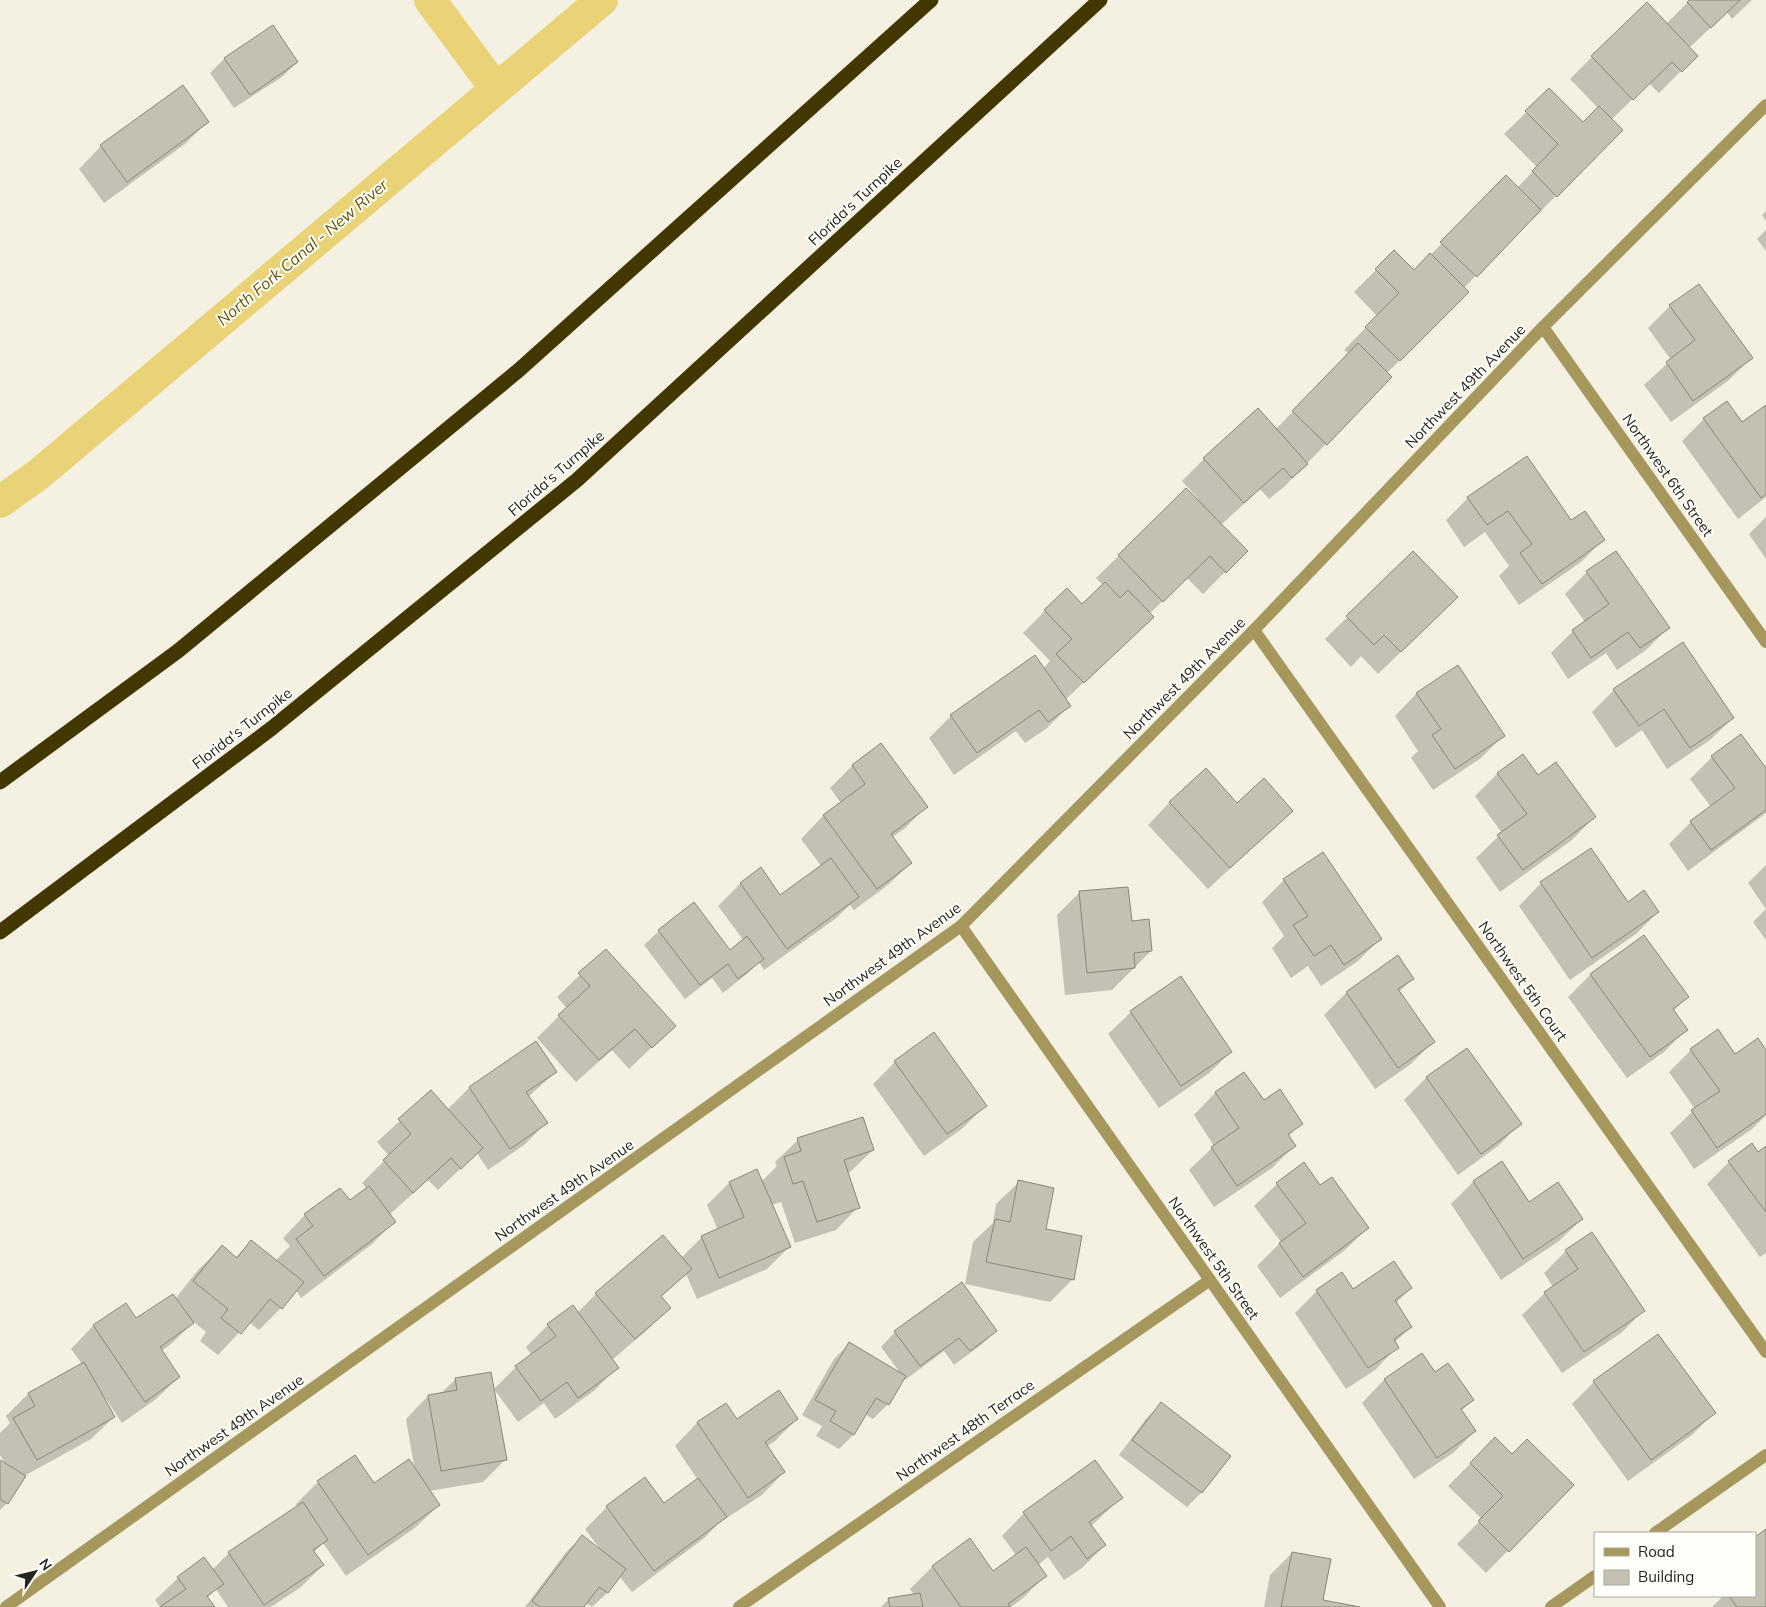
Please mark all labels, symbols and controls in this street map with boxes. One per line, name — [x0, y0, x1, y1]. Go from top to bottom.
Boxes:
street label: Florida's Turnpike — [804, 153, 906, 249]
water label: North Fork Canal - New River — [212, 174, 393, 329]
street label: Northwest 49th Avenue — [1401, 320, 1529, 452]
street label: Northwest 6th Street — [1618, 410, 1718, 540]
street label: Florida's Turnpike — [504, 426, 608, 520]
street label: Northwest 49th Avenue — [1119, 613, 1249, 743]
street label: Florida's Turnpike — [188, 683, 296, 773]
street label: Northwest 49th Avenue — [820, 898, 964, 1010]
street label: Northwest 5th Court — [1474, 917, 1572, 1045]
street label: Northwest 49th Avenue — [491, 1135, 637, 1245]
street label: Northwest 5th Street — [1164, 1193, 1264, 1323]
street label: Northwest 49th Avenue — [161, 1370, 307, 1480]
street label: Northwest 48th Terrace — [892, 1375, 1038, 1485]
legend — [1594, 1532, 1756, 1597]
text: Road — [1638, 1542, 1675, 1561]
north arrow — [10, 1547, 60, 1597]
text: N — [35, 1555, 56, 1574]
text: Building — [1638, 1567, 1694, 1586]

